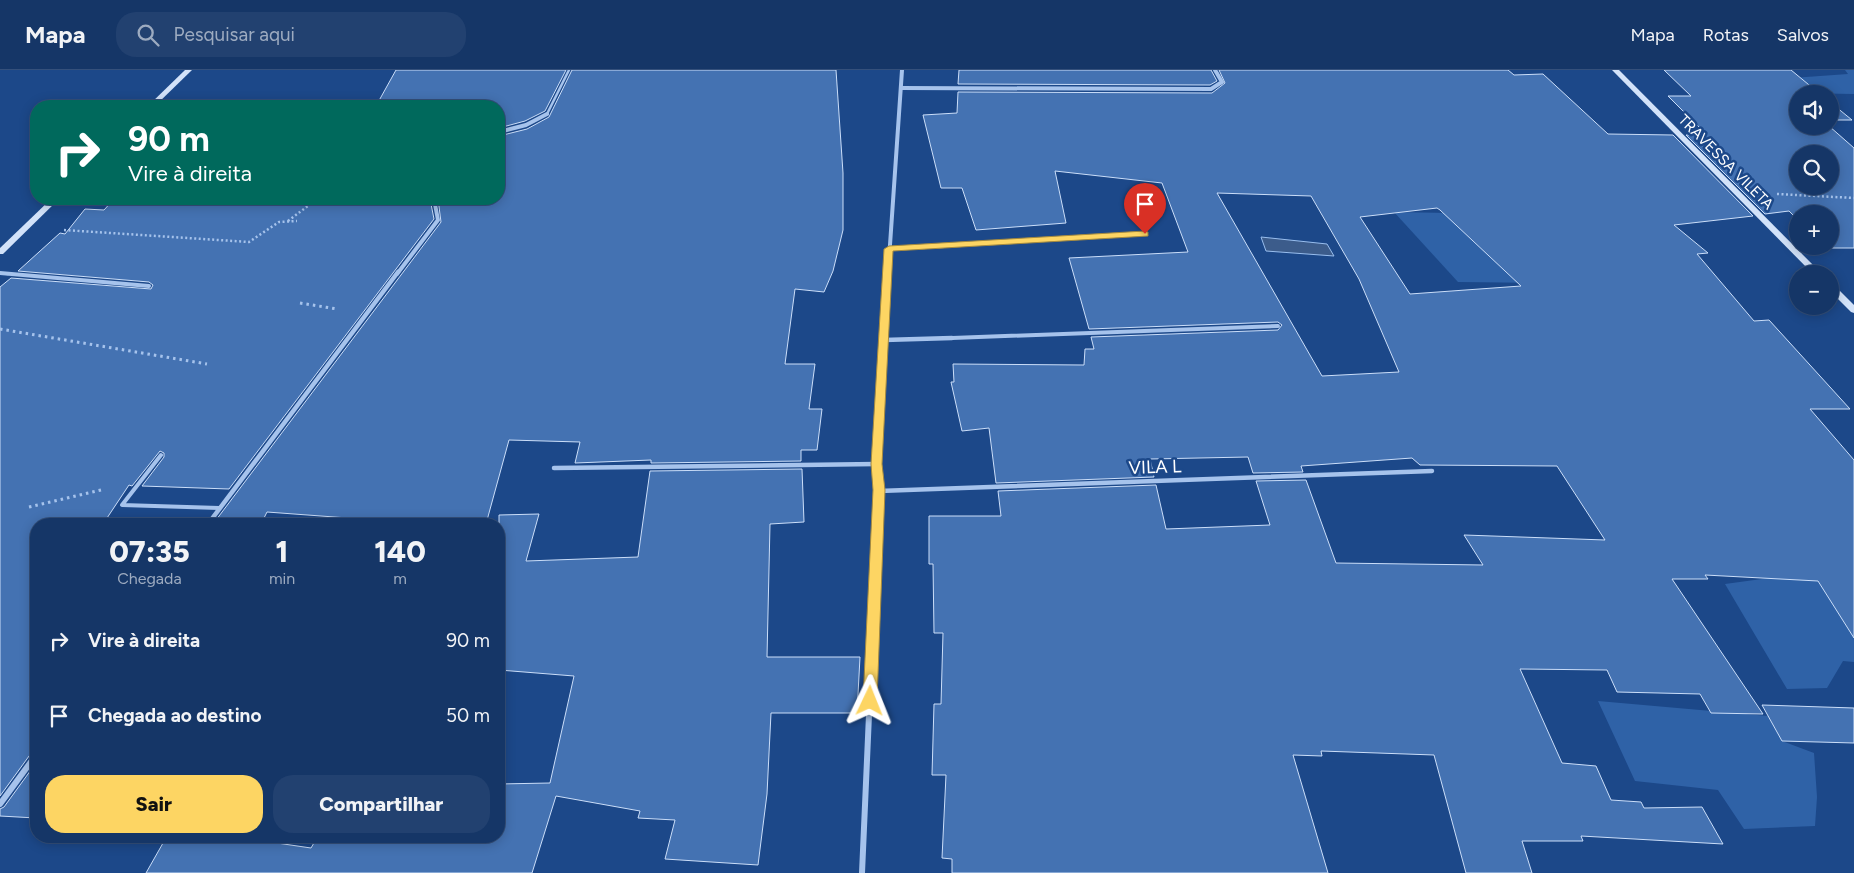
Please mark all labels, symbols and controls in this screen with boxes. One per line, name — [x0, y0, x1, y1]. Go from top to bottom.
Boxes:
search box — [116, 12, 466, 57]
text: Mapa — [25, 20, 86, 49]
icon: search — [134, 21, 162, 49]
text: Pesquisar aqui — [174, 23, 295, 46]
text: Mapa — [1631, 24, 1675, 46]
text: Rotas — [1703, 24, 1749, 46]
text: Salvos — [1777, 24, 1829, 46]
map controls — [1789, 85, 1839, 315]
button: sound — [1789, 85, 1839, 135]
street label: TRAVESSA VILETA — [1675, 111, 1777, 213]
text: 90 m — [128, 118, 210, 160]
icon: right — [45, 120, 110, 185]
button: search — [1789, 145, 1839, 195]
text: Vire à direita — [128, 160, 252, 187]
pin — [1124, 183, 1166, 234]
icon: arrive — [1131, 190, 1159, 218]
button: + — [1789, 205, 1839, 255]
button: − — [1789, 265, 1839, 315]
street label: VILA L — [1128, 455, 1182, 479]
text: 07:35 — [109, 533, 190, 570]
text: 1 — [276, 533, 288, 570]
text: 140 — [374, 533, 426, 570]
text: Chegada — [117, 569, 182, 588]
text: min — [269, 569, 295, 588]
text: m — [393, 569, 407, 588]
icon: right — [45, 627, 73, 655]
text: Vire à direita — [88, 629, 200, 652]
text: 90 m — [446, 629, 490, 652]
position arrow — [843, 674, 895, 726]
icon: arrive — [45, 702, 73, 730]
text: Chegada ao destino — [88, 704, 261, 727]
text: 50 m — [446, 704, 490, 727]
button: Sair — [45, 775, 263, 833]
button: Compartilhar — [273, 775, 490, 833]

